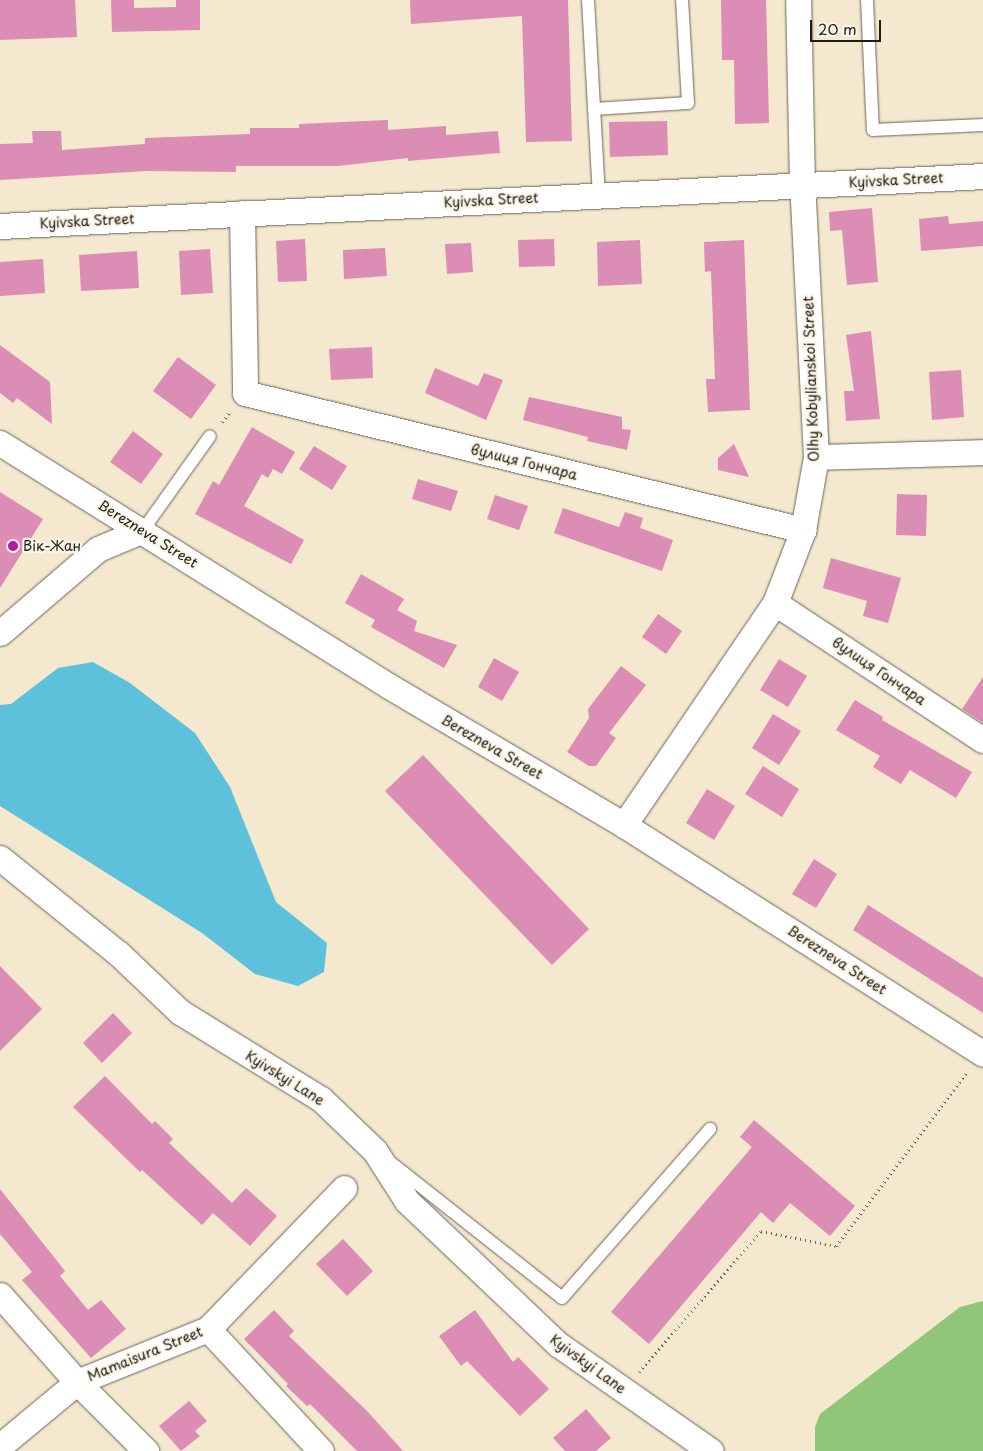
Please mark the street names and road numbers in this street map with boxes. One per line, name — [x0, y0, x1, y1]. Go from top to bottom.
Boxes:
street label: Kyivska Street — [847, 169, 945, 191]
street label: Kyivska Street — [442, 189, 540, 211]
street label: Kyivska Street — [38, 210, 136, 232]
street label: Olhy Kobylianskoi Street — [800, 295, 822, 463]
street label: вулиця Гончара — [469, 441, 579, 483]
street label: Berezneva Street — [95, 496, 201, 572]
street label: вулиця Гончара — [829, 633, 929, 709]
street label: Berezneva Street — [438, 711, 546, 783]
street label: Berezneva Street — [784, 922, 890, 998]
street label: Kyivskyi Lane — [242, 1047, 328, 1109]
street label: Mamaisura Street — [85, 1323, 205, 1385]
street label: Kyivskyi Lane — [546, 1330, 630, 1398]

